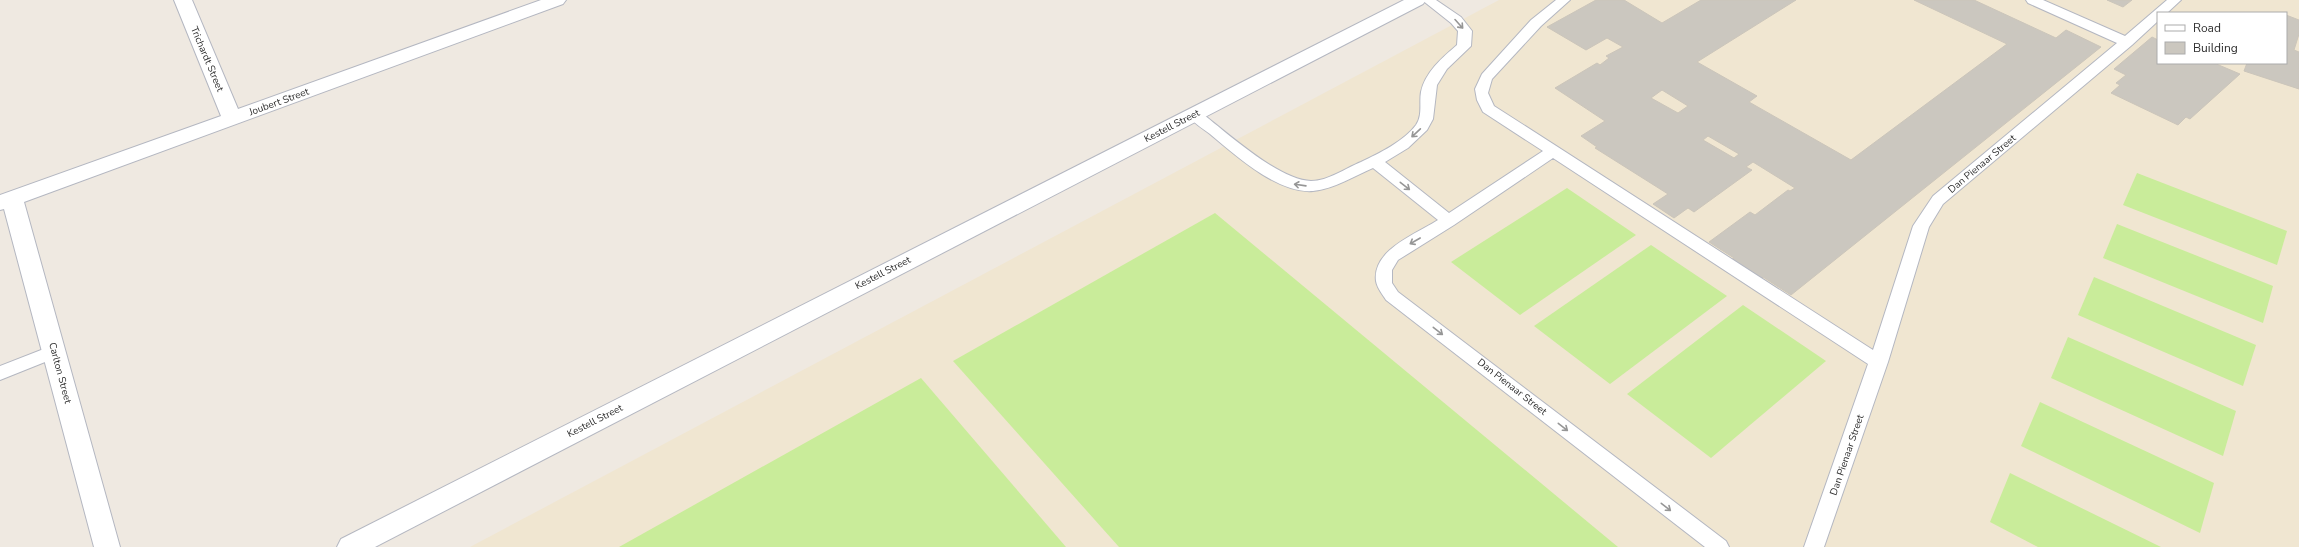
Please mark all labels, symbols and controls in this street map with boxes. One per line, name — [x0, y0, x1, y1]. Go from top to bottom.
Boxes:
legend — [2157, 12, 2287, 64]
one-way arrow — [1454, 18, 1463, 29]
text: Road — [2193, 20, 2221, 36]
street label: Trichardt Street — [187, 24, 227, 94]
text: Building — [2193, 40, 2238, 56]
street label: Joubert Street — [246, 85, 311, 120]
street label: Kestell Street — [1142, 106, 1203, 146]
one-way arrow — [1411, 128, 1421, 138]
street label: Dan Pienaar Street — [1945, 131, 2019, 197]
one-way arrow — [1294, 181, 1307, 189]
one-way arrow — [1400, 182, 1411, 191]
one-way arrow — [1409, 237, 1421, 245]
street label: Kestell Street — [853, 253, 914, 293]
one-way arrow — [1433, 327, 1444, 335]
street label: Carlton Street — [45, 341, 75, 406]
street label: Dan Pienaar Street — [1474, 355, 1550, 419]
street label: Kestell Street — [565, 401, 626, 441]
street label: Dan Pienaar Street — [1827, 412, 1868, 497]
one-way arrow — [1558, 423, 1569, 432]
one-way arrow — [1661, 502, 1672, 511]

